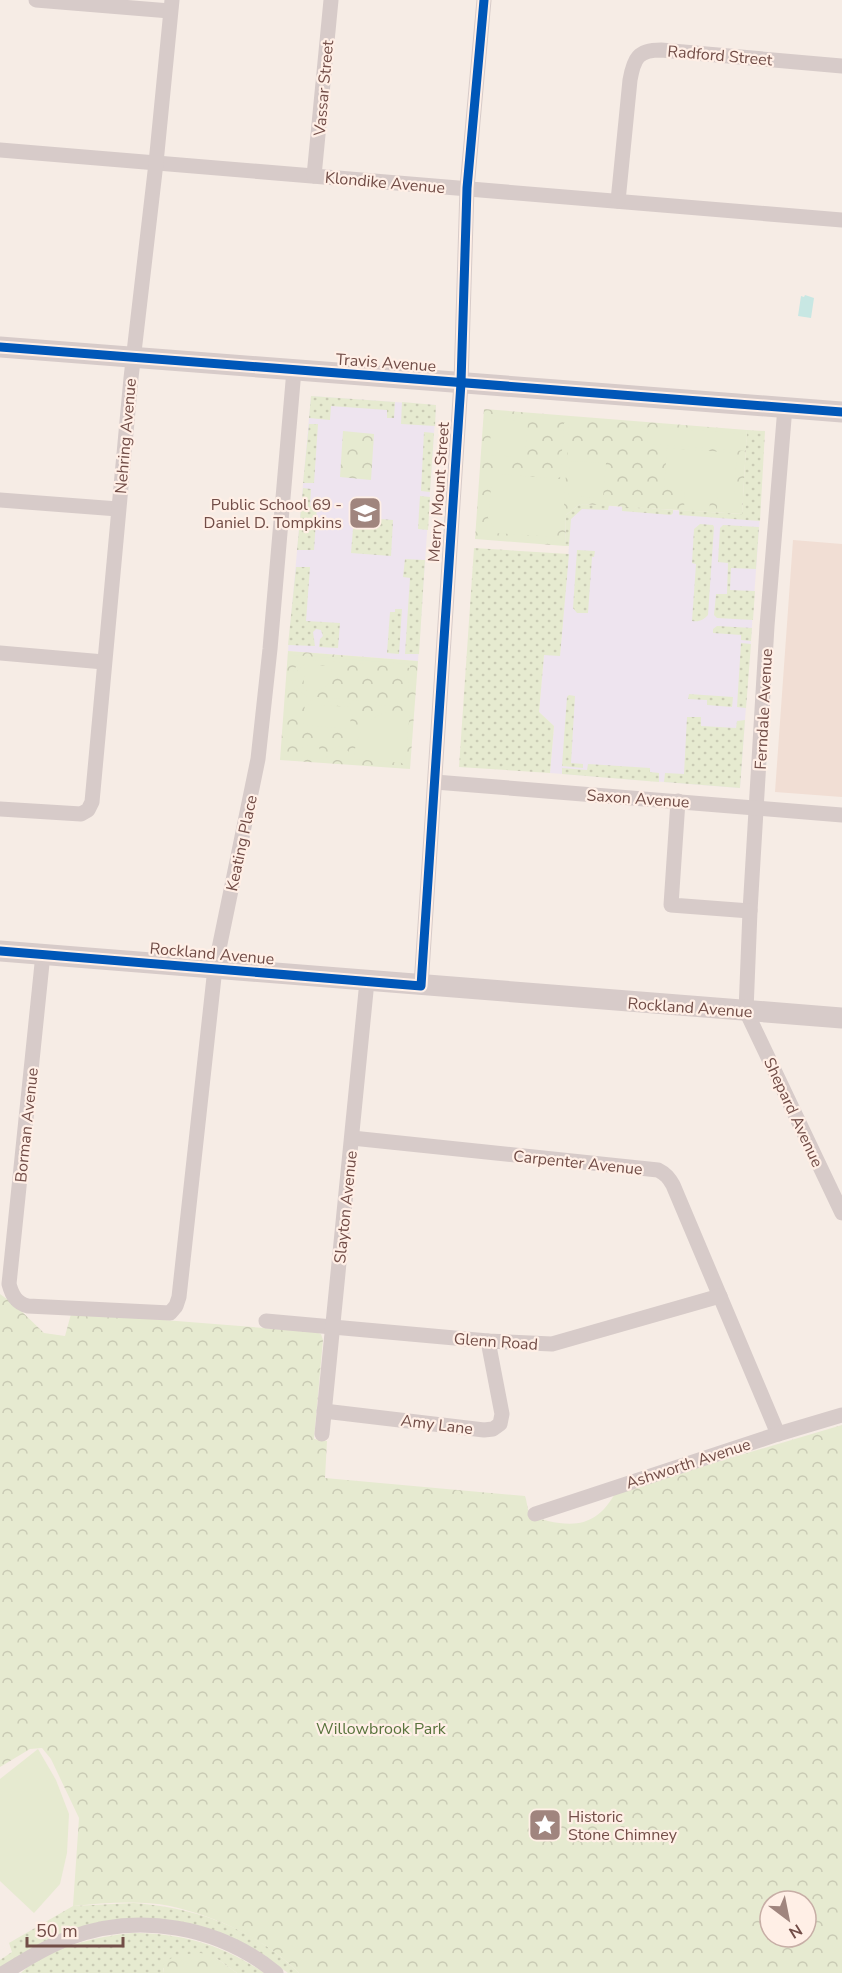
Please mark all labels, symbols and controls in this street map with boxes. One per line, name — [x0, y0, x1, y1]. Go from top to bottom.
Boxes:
street label: Vassar Street — [309, 39, 339, 138]
street label: Radford Street — [667, 40, 774, 72]
street label: Klondike Avenue — [324, 167, 446, 199]
street label: Travis Avenue — [335, 349, 437, 377]
street label: Nehring Avenue — [110, 377, 142, 495]
street label: Merry Mount Street — [423, 421, 455, 563]
place label: Public School 69 - Daniel D. Tompkins — [204, 494, 342, 534]
school or university icon: Public School 69 - Daniel D. Tompkins — [347, 495, 383, 531]
street label: Ferndale Avenue — [750, 648, 778, 770]
street label: Saxon Avenue — [586, 784, 690, 814]
street label: Keating Place — [221, 793, 263, 893]
street label: Rockland Avenue — [149, 938, 275, 970]
street label: Rockland Avenue — [627, 993, 753, 1023]
street label: Shepard Avenue — [758, 1054, 828, 1171]
street label: Borman Avenue — [10, 1067, 44, 1184]
street label: Carpenter Avenue — [512, 1145, 644, 1181]
street label: Slayton Avenue — [329, 1150, 363, 1265]
street label: Glenn Road — [453, 1328, 539, 1356]
street label: Amy Lane — [400, 1410, 474, 1440]
street label: Ashworth Avenue — [623, 1433, 753, 1494]
park label: Willowbrook Park — [316, 1718, 447, 1740]
place label: Historic Stone Chimney — [568, 1806, 678, 1846]
place icon: Historic Stone Chimney — [527, 1807, 563, 1843]
north arrow — [758, 1889, 818, 1949]
scale bar — [27, 1910, 123, 1948]
text: N — [785, 1918, 806, 1943]
text: 50 m — [36, 1919, 78, 1943]

